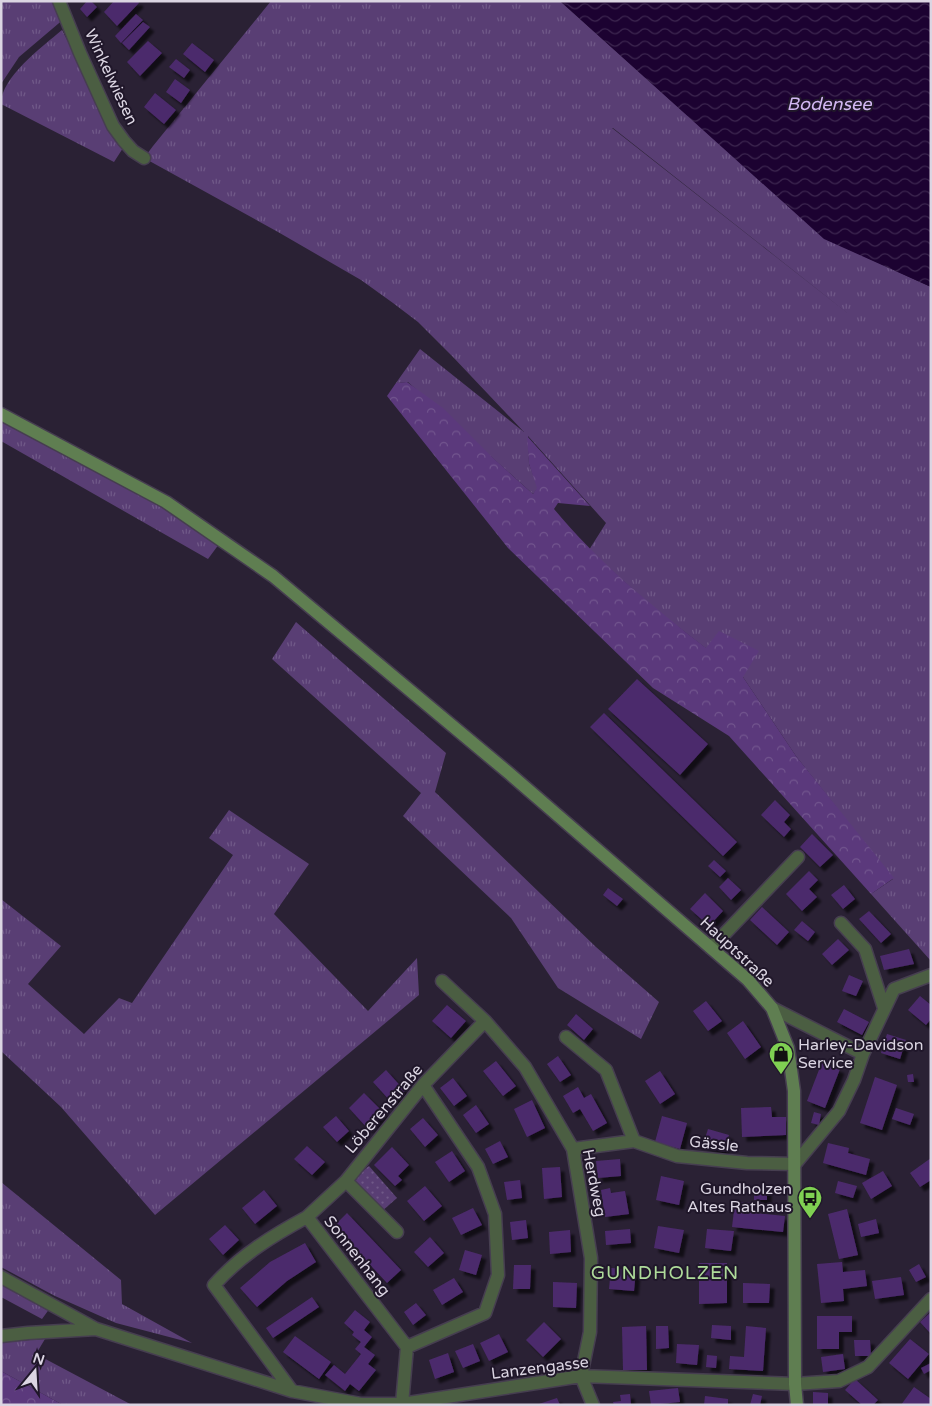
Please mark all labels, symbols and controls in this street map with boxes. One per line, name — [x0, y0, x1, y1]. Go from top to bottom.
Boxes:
street label: Winkelwiesen — [80, 26, 142, 128]
water label: Bodensee — [787, 93, 872, 115]
street label: Hauptstraße — [696, 912, 778, 992]
place label: Harley-Davidson Service — [798, 1035, 924, 1073]
shop icon: Harley-Davidson Service — [768, 1041, 794, 1075]
street label: Löberenstraße — [341, 1060, 427, 1158]
street label: Gässle — [688, 1131, 740, 1157]
street label: Herdweg — [578, 1147, 610, 1219]
place label: Gundholzen Altes Rathaus — [687, 1179, 792, 1217]
bus stop icon: Gundholzen Altes Rathaus — [797, 1185, 823, 1219]
street label: Sonnenhang — [319, 1212, 395, 1300]
district label: GUNDHOLZEN — [591, 1262, 739, 1284]
north arrow — [10, 1346, 60, 1396]
text: N — [31, 1349, 47, 1369]
street label: Lanzengasse — [490, 1352, 590, 1384]

